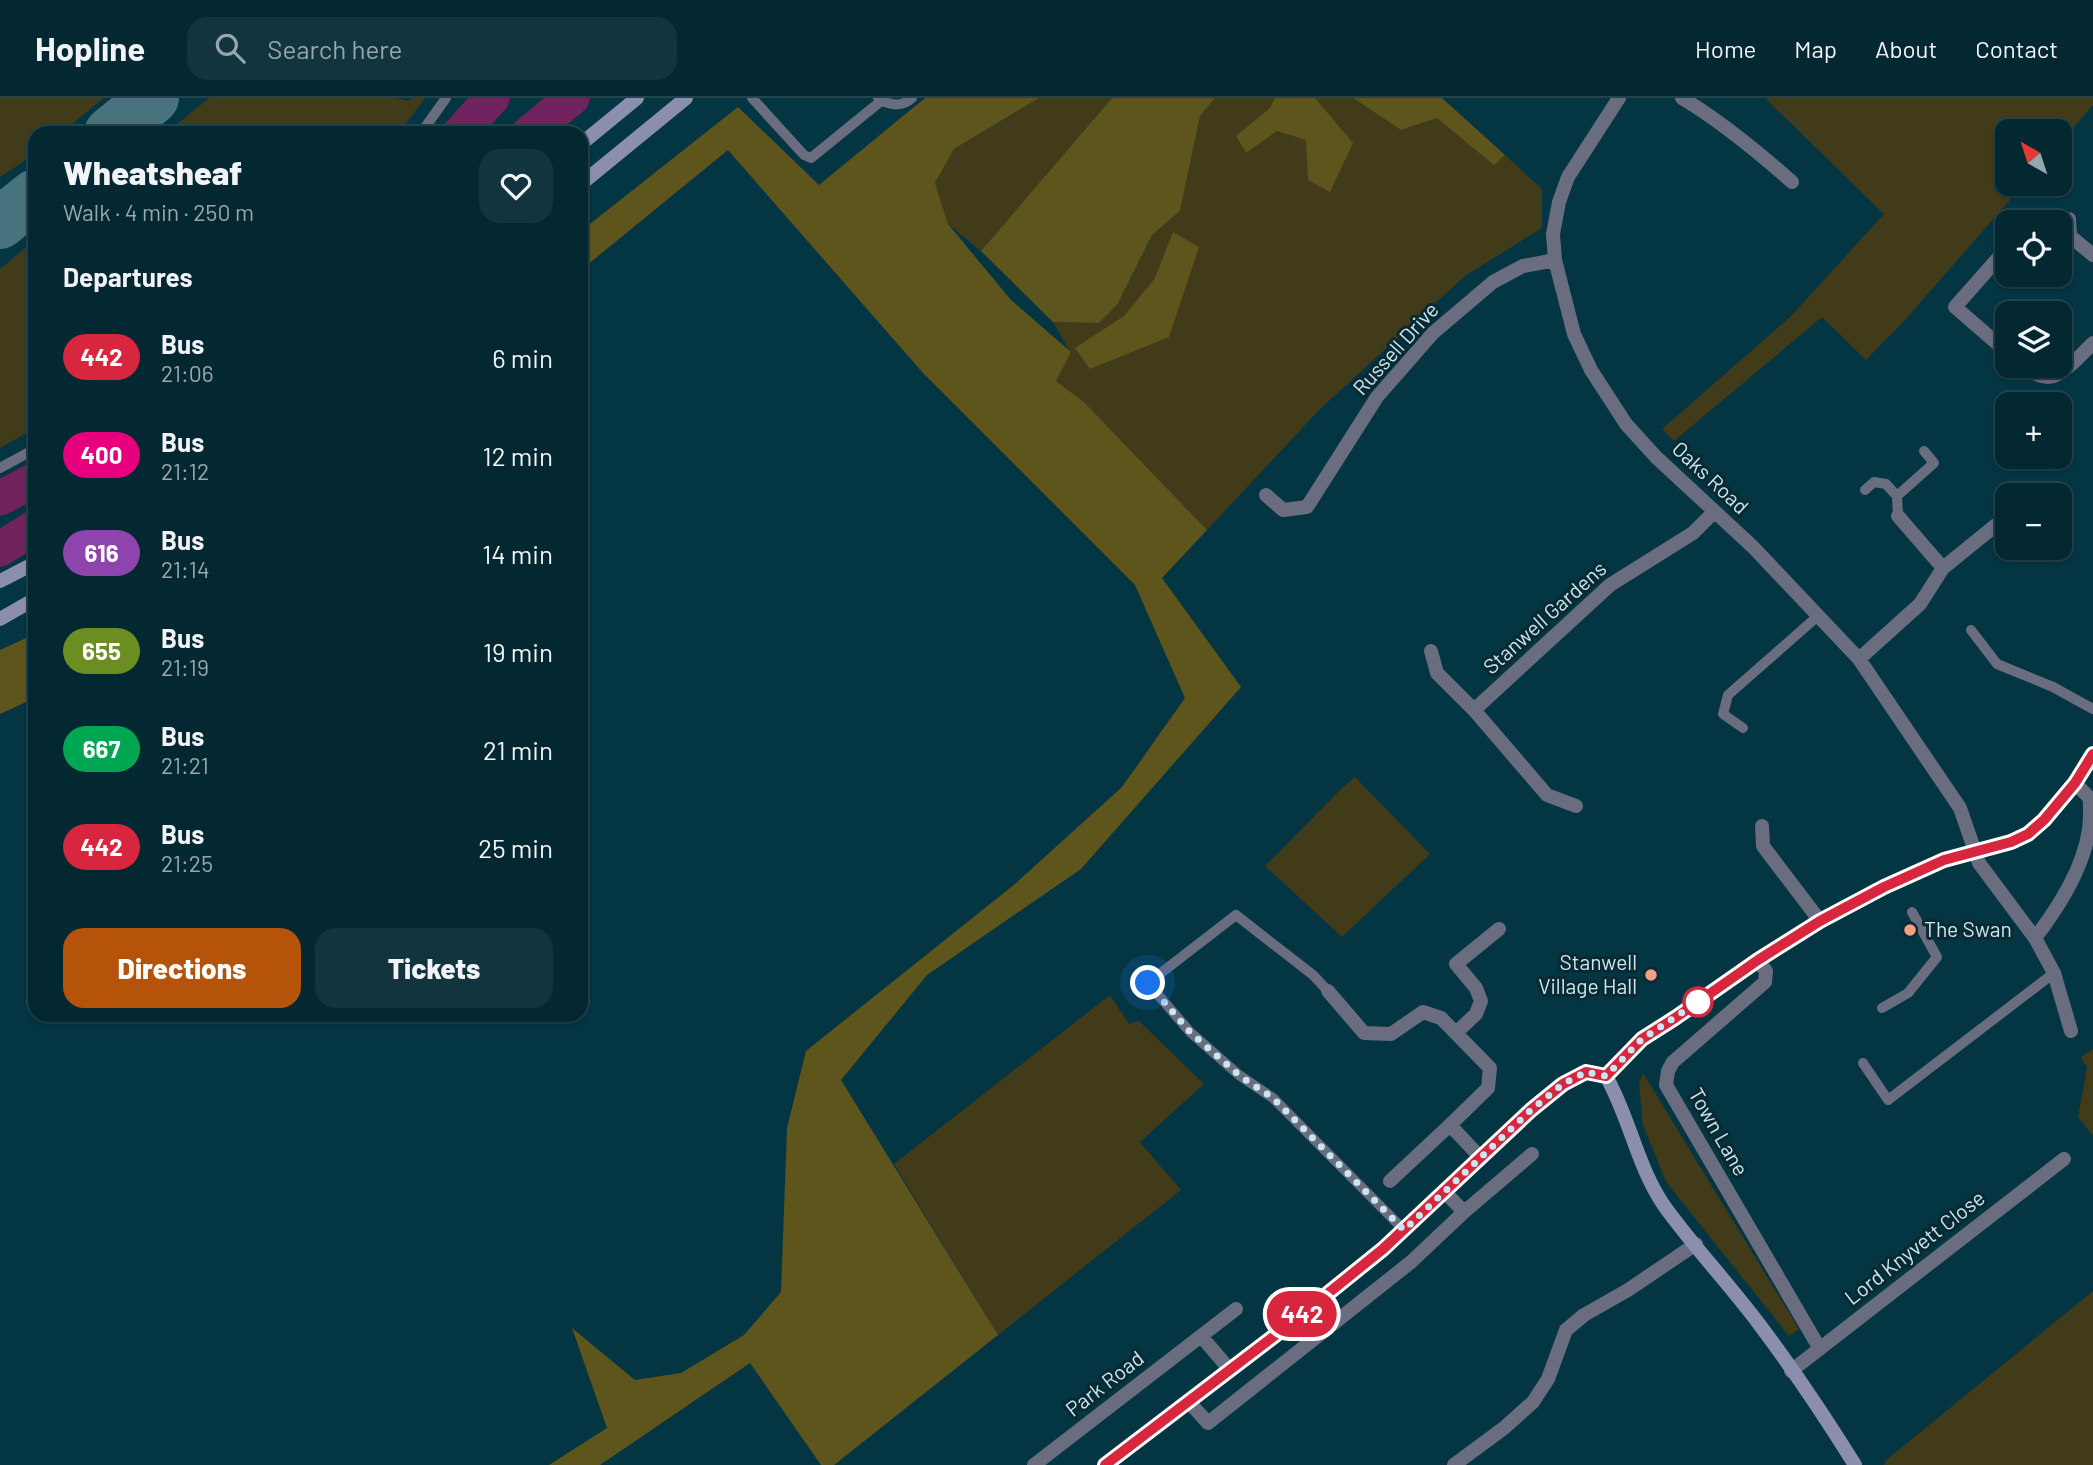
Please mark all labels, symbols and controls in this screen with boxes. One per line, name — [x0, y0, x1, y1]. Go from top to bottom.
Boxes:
search box — [187, 17, 677, 80]
text: Hopline — [35, 28, 145, 68]
icon: search — [211, 29, 249, 67]
text: Search here — [267, 33, 402, 64]
text: Home — [1695, 34, 1756, 63]
text: Map — [1794, 34, 1837, 63]
text: About — [1875, 34, 1937, 63]
text: Contact — [1975, 34, 2058, 63]
north arrow — [1995, 119, 2072, 196]
map controls — [1995, 119, 2072, 560]
button: heart — [479, 149, 553, 223]
text: Wheatsheaf — [63, 152, 242, 192]
text: Walk · 4 min · 250 m — [63, 198, 254, 226]
button: locate — [1995, 210, 2072, 287]
text: Departures — [63, 261, 193, 292]
street label: Russell Drive — [1347, 297, 1443, 399]
button: layers — [1995, 301, 2072, 378]
text: Bus — [161, 328, 204, 359]
text: 442 — [80, 342, 123, 371]
text: 6 min — [492, 342, 553, 373]
text: 21:06 — [161, 359, 214, 387]
button: + — [1995, 392, 2072, 469]
text: Bus — [161, 426, 204, 457]
street label: Oaks Road — [1668, 435, 1754, 518]
text: 400 — [81, 440, 122, 469]
text: 12 min — [483, 440, 553, 471]
text: 21:12 — [161, 457, 209, 485]
button: − — [1995, 483, 2072, 560]
text: Bus — [161, 524, 204, 555]
text: 616 — [84, 538, 119, 567]
text: 14 min — [482, 538, 553, 569]
text: 21:14 — [161, 555, 210, 583]
street label: Stanwell Gardens — [1477, 555, 1611, 679]
text: Bus — [161, 622, 204, 653]
text: 655 — [82, 636, 121, 665]
text: 19 min — [483, 636, 553, 667]
text: 21:19 — [161, 653, 209, 681]
text: Bus — [161, 720, 204, 751]
text: 667 — [83, 734, 120, 763]
text: 21 min — [483, 734, 553, 765]
text: 21:21 — [161, 751, 209, 779]
text: Bus — [161, 818, 204, 849]
text: 442 — [80, 832, 123, 861]
text: 25 min — [478, 832, 553, 863]
text: 21:25 — [161, 849, 213, 877]
place label: The Swan — [1924, 916, 2012, 941]
marker: The Swan — [1902, 922, 1918, 938]
button: Directions — [63, 928, 301, 1008]
button: Tickets — [315, 928, 553, 1008]
place label: Stanwell Village Hall — [1538, 949, 1637, 998]
your location — [1130, 965, 1165, 1000]
marker: Stanwell Village Hall — [1643, 967, 1659, 983]
unlabelled marker — [1683, 987, 1713, 1017]
street label: Town Lane — [1684, 1083, 1754, 1180]
street label: Lord Knyvett Close — [1839, 1184, 1989, 1309]
line badge: 442 — [1262, 1291, 1342, 1337]
text: 442 — [1281, 1299, 1323, 1328]
street label: Park Road — [1060, 1345, 1148, 1421]

